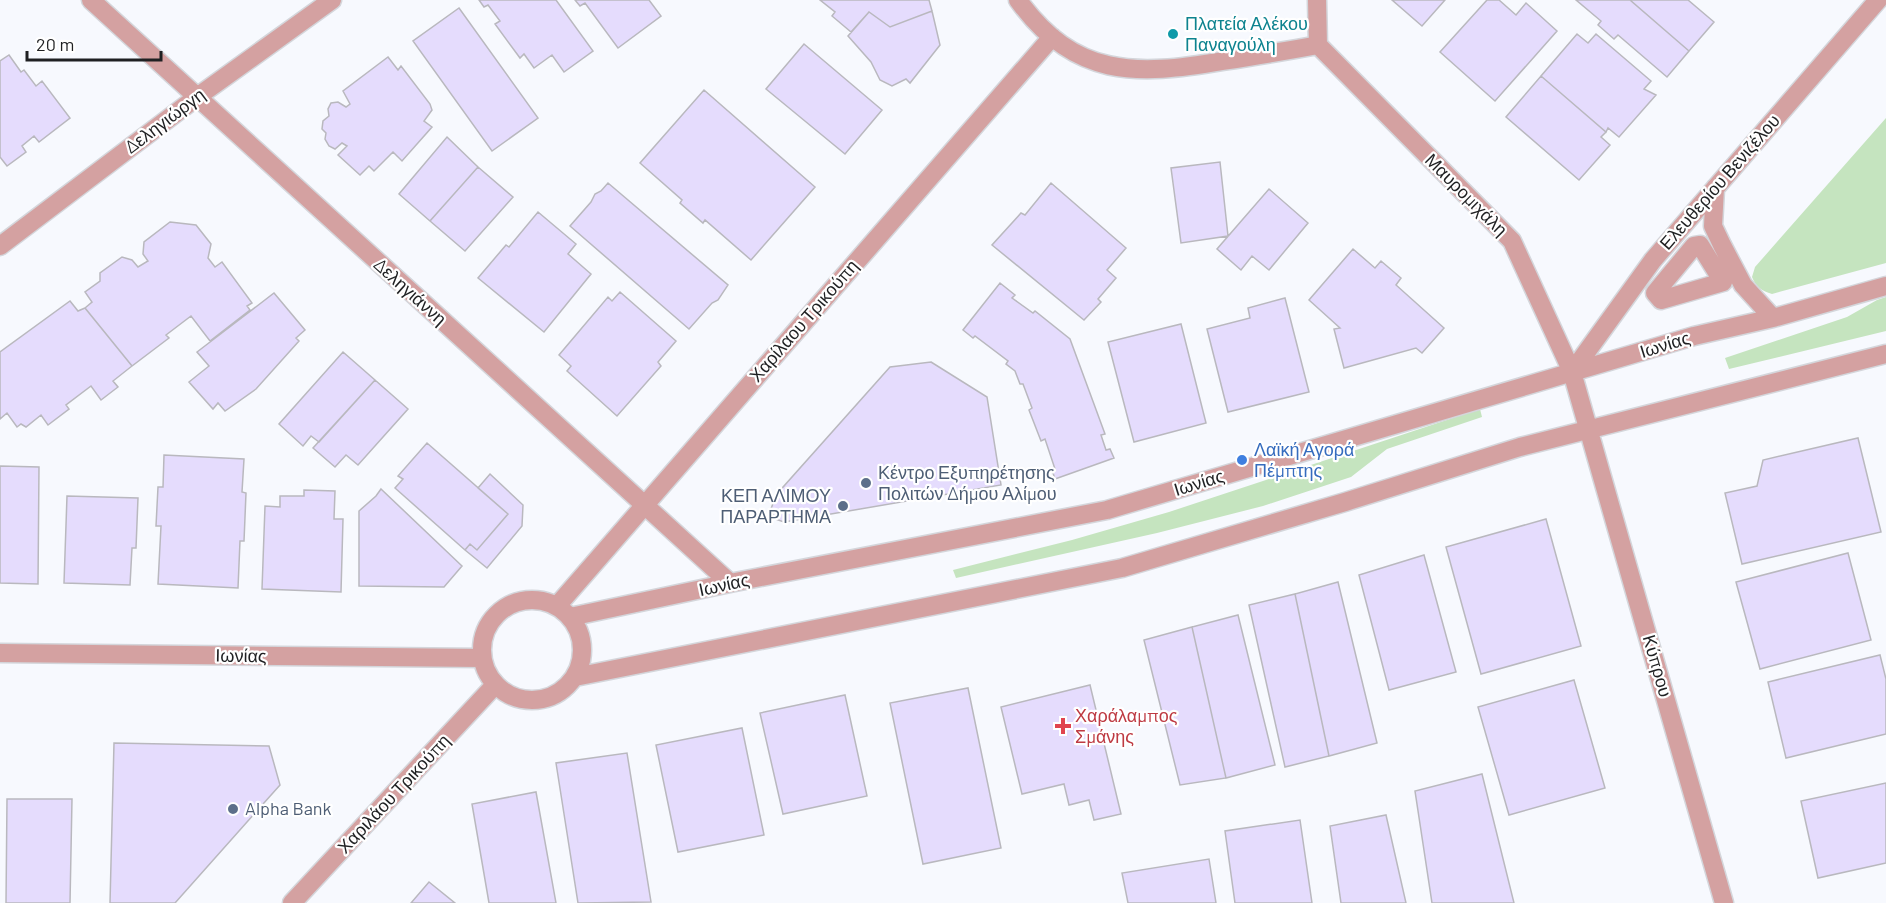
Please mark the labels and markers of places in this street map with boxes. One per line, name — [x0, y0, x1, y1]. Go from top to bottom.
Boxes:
place label: Πλατεία Αλέκου Παναγούλη — [1185, 12, 1308, 55]
marker: Πλατεία Αλέκου Παναγούλη — [1166, 27, 1180, 41]
place label: Λαϊκή Αγορά Πέμπτης — [1254, 438, 1354, 481]
marker: Λαϊκή Αγορά Πέμπτης — [1235, 453, 1249, 467]
place label: Κέντρο Εξυπηρέτησης Πολιτών Δήμου Αλίμου — [878, 461, 1057, 504]
marker: Κέντρο Εξυπηρέτησης Πολιτών Δήμου Αλίμου — [859, 476, 873, 490]
place label: ΚΕΠ ΑΛΙΜΟΥ ΠΑΡΑΡΤΗΜΑ — [720, 484, 831, 527]
marker: ΚΕΠ ΑΛΙΜΟΥ ΠΑΡΑΡΤΗΜΑ — [836, 499, 850, 513]
place label: Χαράλαμπος Σμάνης — [1075, 704, 1178, 747]
marker: Χαράλαμπος Σμάνης — [1056, 719, 1070, 733]
place label: Alpha Bank — [245, 797, 332, 819]
marker: Alpha Bank — [226, 802, 240, 816]

